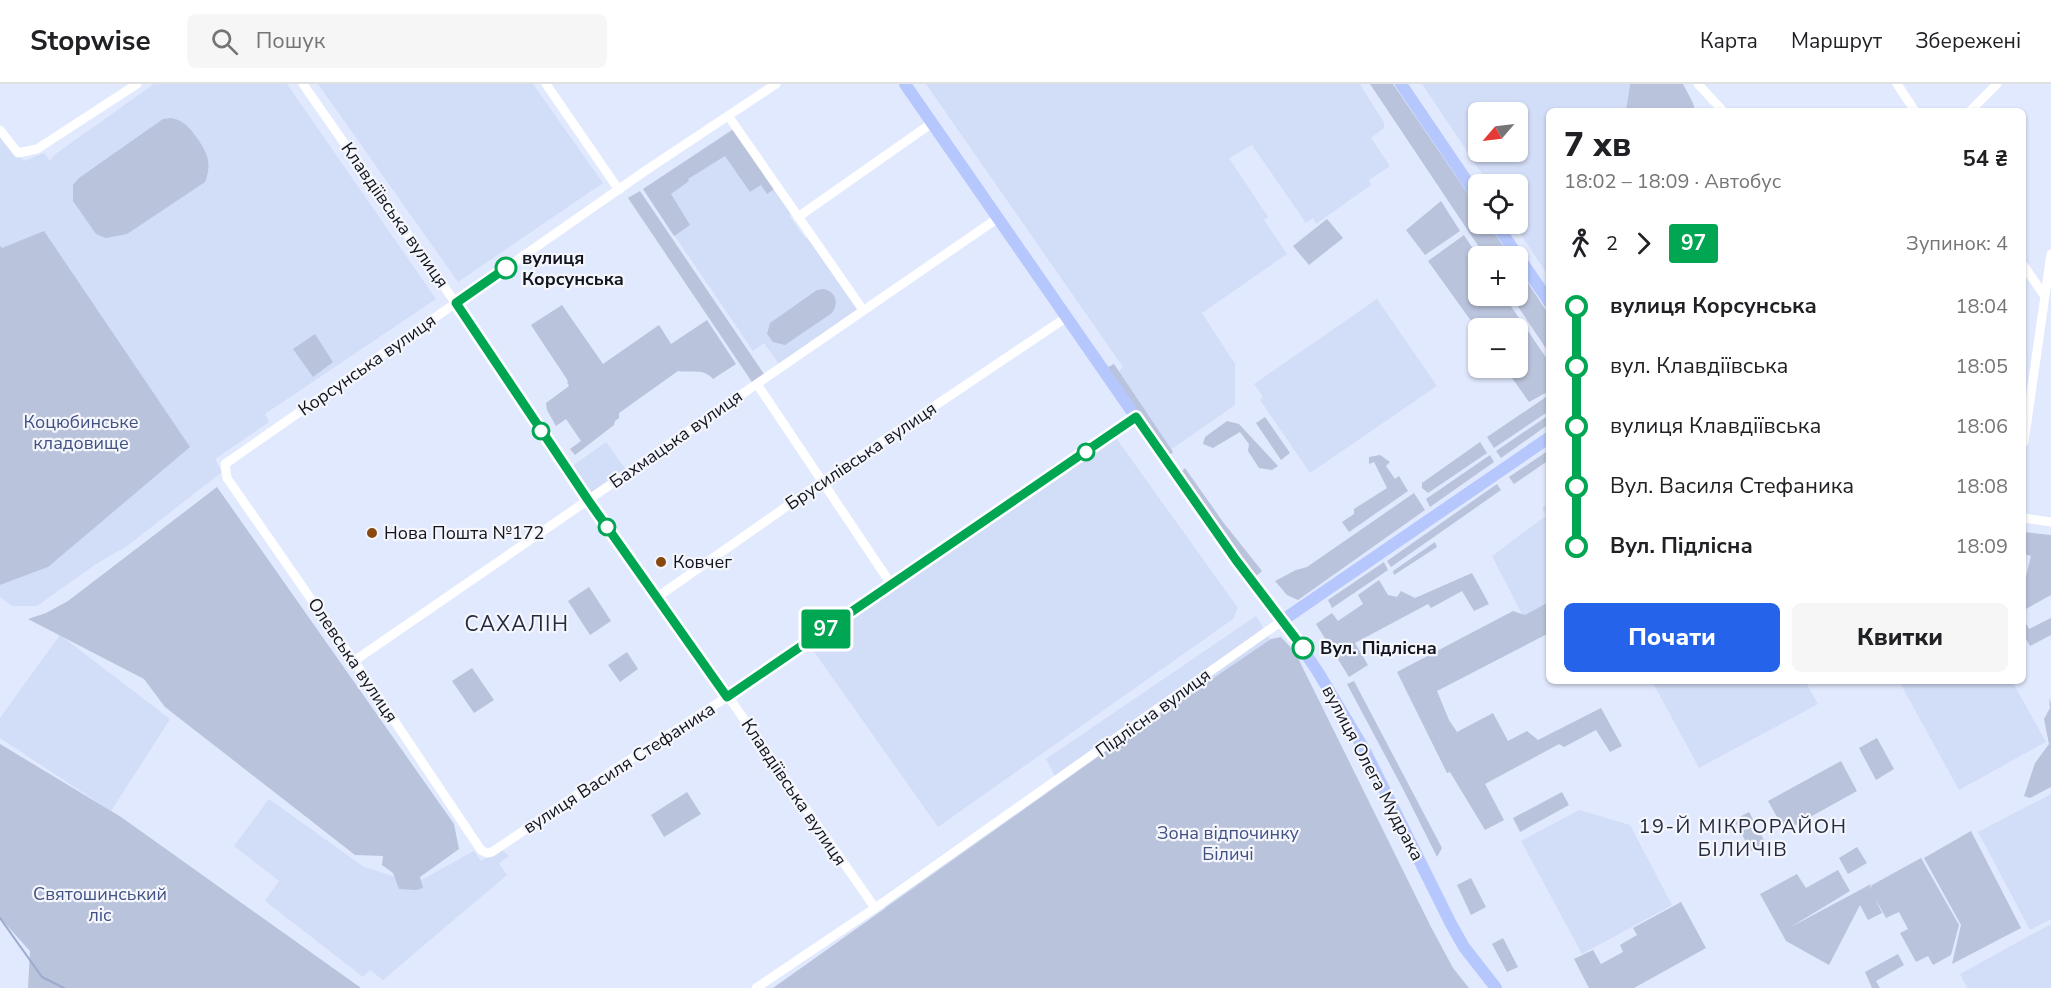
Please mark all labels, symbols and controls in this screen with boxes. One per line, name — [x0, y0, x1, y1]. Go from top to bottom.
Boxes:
search box — [187, 14, 607, 68]
text: Stopwise — [30, 22, 151, 60]
icon: search — [208, 25, 241, 58]
text: Пошук — [256, 26, 325, 56]
text: Карта — [1700, 27, 1758, 55]
text: Маршрут — [1791, 27, 1882, 55]
text: Збережені — [1915, 27, 2021, 55]
north arrow — [1468, 102, 1528, 162]
map controls — [1468, 102, 1528, 378]
text: 7 хв — [1564, 123, 1631, 168]
street label: Клавдіївська вулиця — [336, 137, 454, 293]
text: 54 ₴ — [1962, 144, 2008, 174]
text: 18:02 – 18:09 · Автобус — [1564, 168, 1781, 195]
button: locate — [1468, 174, 1528, 234]
icon: walk — [1564, 227, 1597, 260]
icon: forward — [1627, 227, 1660, 260]
text: 97 — [1681, 229, 1706, 257]
text: 2 — [1606, 230, 1618, 257]
text: Зупинок: 4 — [1906, 230, 2008, 257]
place label: вулиця Корсунська — [522, 246, 624, 291]
button: + — [1468, 246, 1528, 306]
marker: вулиця Корсунська — [495, 257, 517, 279]
text: вулиця Корсунська — [1610, 291, 1817, 321]
text: 18:04 — [1955, 293, 2008, 320]
street label: Корсунська вулиця — [293, 308, 441, 422]
button: − — [1468, 318, 1528, 378]
text: вул. Клавдіївська — [1610, 351, 1788, 381]
text: 18:05 — [1955, 353, 2008, 380]
street label: Бахмацька вулиця — [605, 384, 747, 494]
street label: Брусилівська вулиця — [781, 396, 941, 516]
park label: Коцюбинське кладовище — [24, 410, 138, 455]
text: вулиця Клавдіївська — [1610, 411, 1821, 441]
text: 18:06 — [1955, 413, 2008, 440]
unlabelled marker — [532, 422, 550, 440]
unlabelled marker — [1077, 443, 1095, 461]
text: Вул. Василя Стефаника — [1610, 471, 1854, 501]
text: 18:08 — [1955, 473, 2008, 500]
unlabelled marker — [598, 518, 616, 536]
place label: Нова Пошта №172 — [384, 521, 544, 545]
marker: Нова Пошта №172 — [365, 526, 379, 540]
text: Вул. Підлісна — [1610, 531, 1753, 561]
text: 18:09 — [1955, 533, 2008, 560]
place label: Ковчег — [673, 550, 732, 574]
marker: Ковчег — [654, 555, 668, 569]
street label: Олевська вулиця — [302, 593, 404, 727]
button: Почати — [1564, 603, 1780, 672]
button: Квитки — [1792, 603, 2008, 672]
district label: САХАЛІН — [465, 610, 569, 638]
line badge: 97 — [799, 610, 853, 648]
text: 97 — [813, 615, 839, 643]
place label: Вул. Підлісна — [1320, 636, 1437, 660]
marker: Вул. Підлісна — [1292, 637, 1314, 659]
street label: Підлісна вулиця — [1091, 663, 1215, 763]
street label: вулиця Олега Мудрака — [1317, 681, 1429, 865]
street label: вулиця Василя Стефаника — [518, 697, 720, 839]
street label: Клавдіївська вулиця — [736, 714, 852, 870]
district label: 19-Й МІКРОРАЙОН БІЛИЧІВ — [1639, 813, 1847, 863]
park label: Зона відпочинку Біличі — [1157, 821, 1300, 866]
park label: Святошинський ліс — [33, 882, 167, 927]

